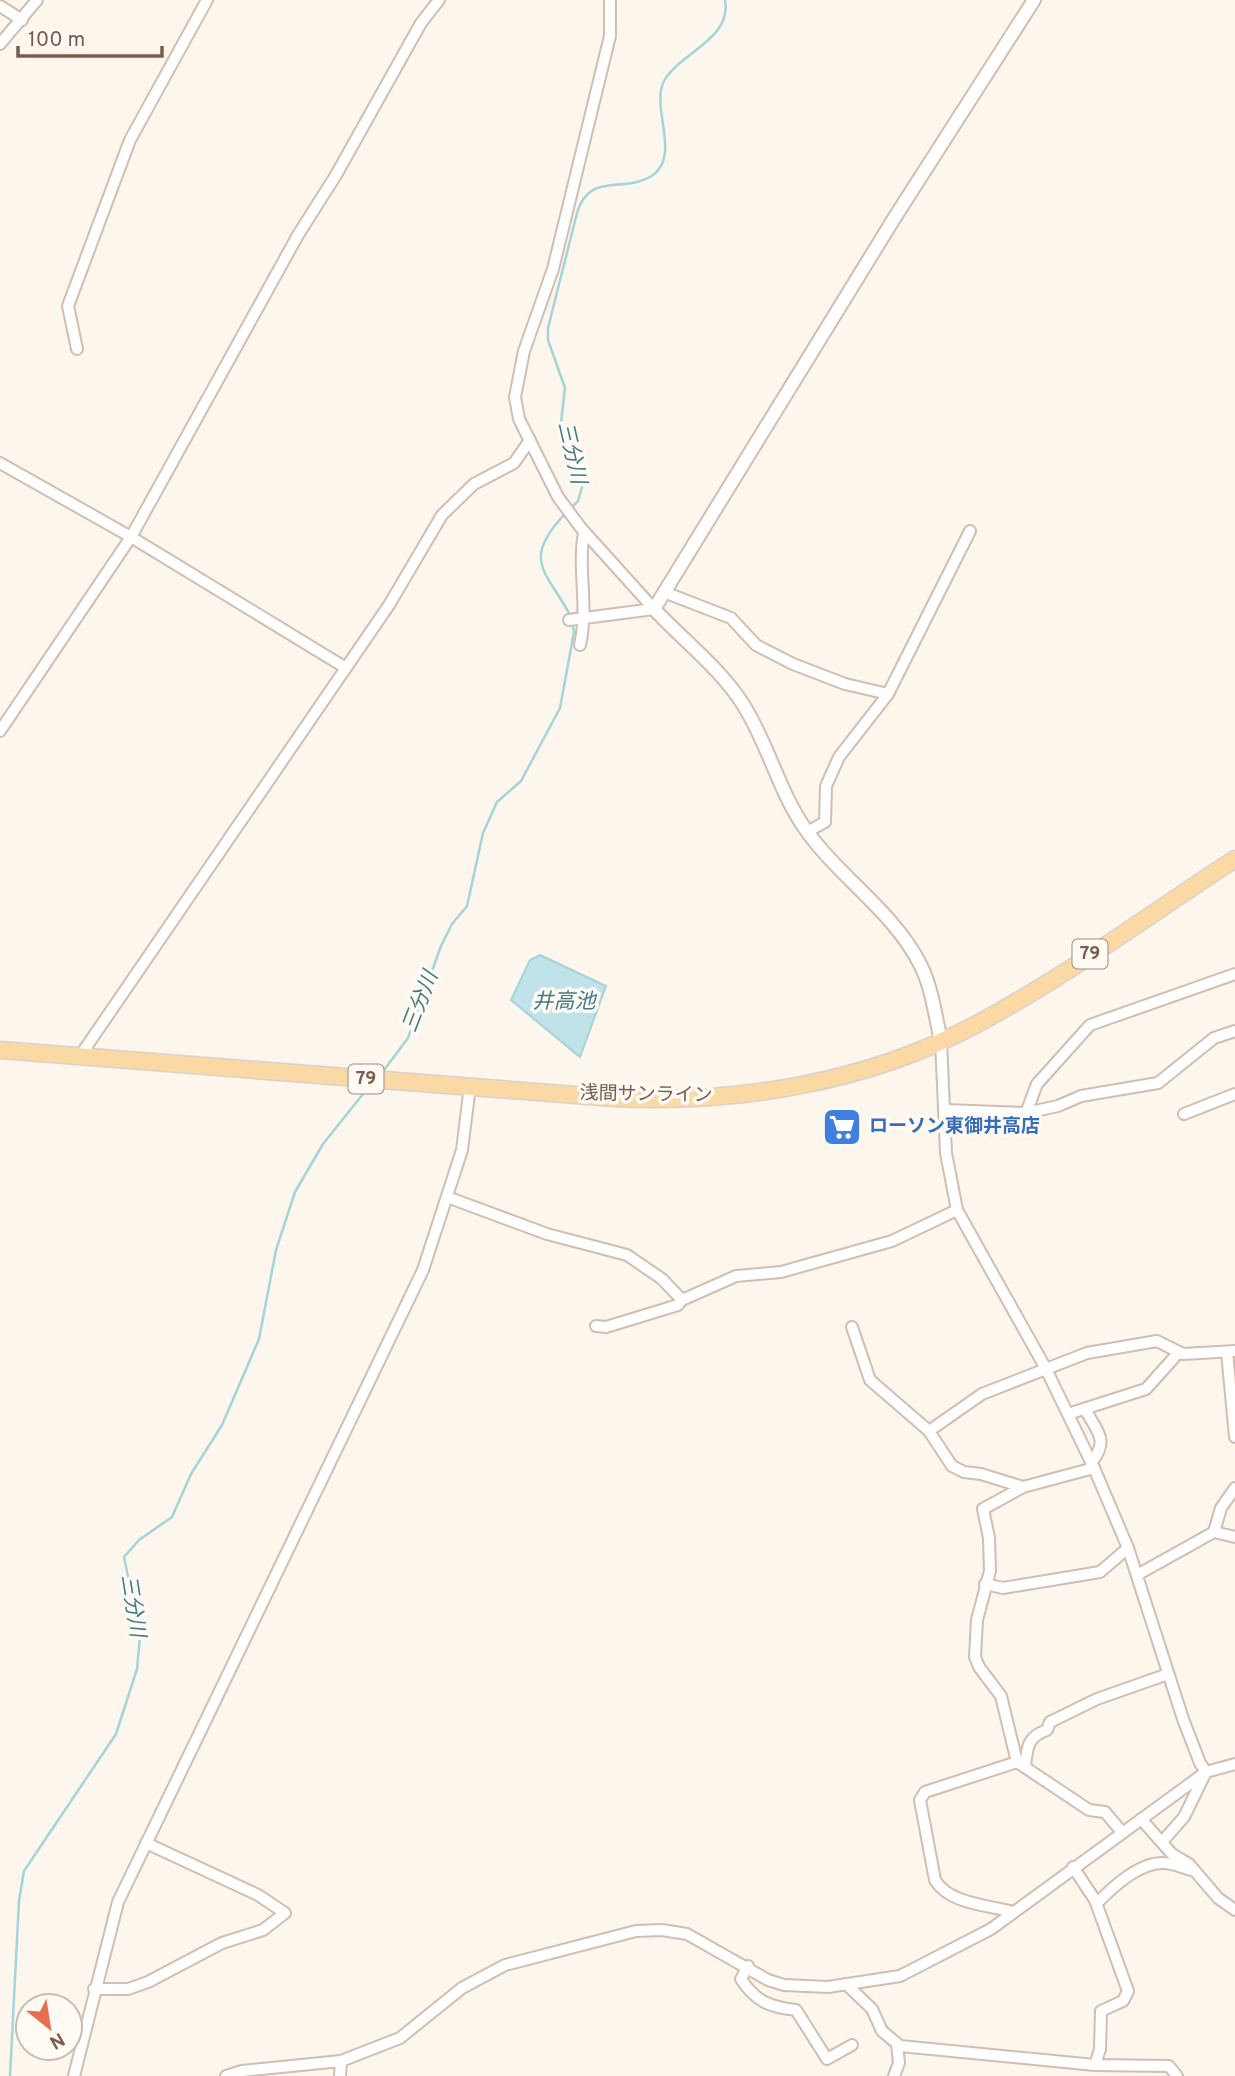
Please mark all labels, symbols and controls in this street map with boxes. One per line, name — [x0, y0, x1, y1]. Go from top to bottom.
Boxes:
scale bar — [18, 14, 161, 58]
text: 100 m — [28, 27, 85, 54]
water label: 三分川 — [551, 419, 592, 489]
road number: 79 — [1072, 939, 1108, 968]
water label: 三分川 — [397, 966, 446, 1036]
water label: 井高池 — [533, 989, 597, 1016]
road number: 79 — [348, 1064, 384, 1094]
street label: 浅間サンライン — [579, 1082, 713, 1108]
supermarket icon: ローソン東御井高店 — [821, 1106, 863, 1148]
place label: ローソン東御井高店 — [869, 1115, 1040, 1139]
water label: 三分川 — [114, 1573, 151, 1641]
north arrow — [14, 1992, 84, 2062]
text: N — [45, 2026, 68, 2054]

